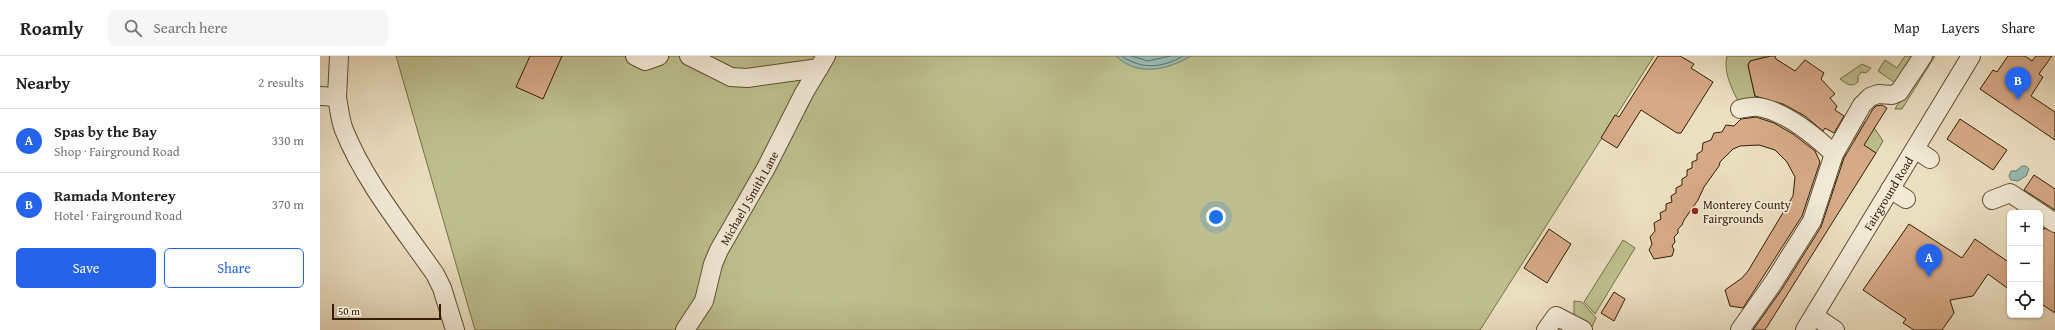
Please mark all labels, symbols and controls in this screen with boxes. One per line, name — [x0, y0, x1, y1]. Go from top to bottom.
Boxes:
search box — [108, 10, 388, 46]
text: Roamly — [20, 14, 84, 42]
icon: search — [122, 17, 144, 39]
text: Search here — [154, 17, 228, 38]
text: Map — [1894, 18, 1920, 38]
text: Layers — [1942, 18, 1980, 38]
text: Share — [2002, 18, 2035, 38]
pin: B — [2005, 67, 2031, 100]
text: Nearby — [16, 70, 70, 95]
text: 2 results — [258, 73, 304, 92]
text: Spas by the Bay — [54, 121, 157, 142]
text: A — [25, 131, 33, 150]
text: 330 m — [272, 131, 304, 150]
text: Shop · Fairground Road — [54, 142, 180, 161]
street label: Michael J Smith Lane — [715, 148, 782, 248]
street label: Fairground Road — [1859, 152, 1917, 233]
text: Ramada Monterey — [54, 185, 176, 206]
text: B — [25, 195, 33, 214]
text: 370 m — [272, 195, 304, 214]
place label: Monterey County Fairgrounds — [1703, 196, 1791, 227]
text: Hotel · Fairground Road — [54, 206, 182, 225]
marker: Monterey County Fairgrounds — [1690, 206, 1700, 216]
your location — [1206, 207, 1226, 227]
map controls — [2007, 210, 2043, 318]
button: + — [2007, 210, 2043, 246]
pin: A — [1916, 244, 1942, 277]
button: − — [2007, 246, 2043, 282]
button: Save — [16, 248, 156, 288]
button: Share — [164, 248, 304, 288]
button: locate — [2007, 282, 2043, 318]
scale bar — [332, 302, 441, 321]
text: 50 m — [338, 303, 360, 319]

